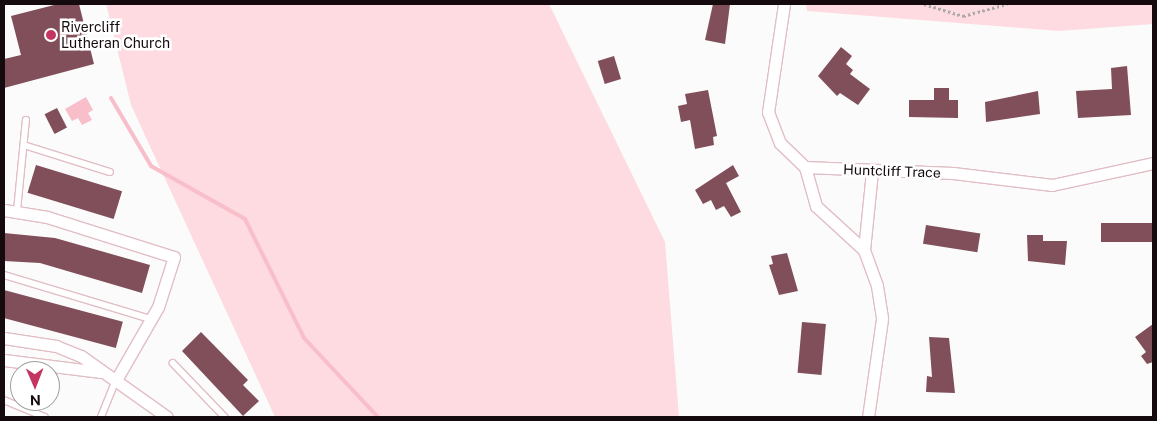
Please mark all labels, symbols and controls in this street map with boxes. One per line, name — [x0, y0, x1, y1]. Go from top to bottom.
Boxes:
place label: Rivercliff Lutheran Church — [61, 19, 170, 52]
marker: Rivercliff Lutheran Church — [45, 29, 57, 41]
street label: Huntcliff Trace — [843, 161, 941, 181]
north arrow — [10, 361, 60, 411]
text: N — [30, 392, 41, 408]

